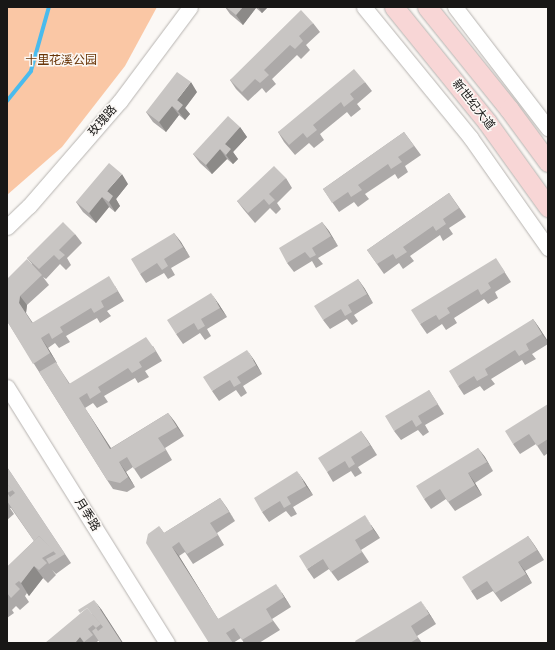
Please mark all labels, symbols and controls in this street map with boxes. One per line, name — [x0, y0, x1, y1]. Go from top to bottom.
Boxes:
park label: 十里花溪公园 — [25, 54, 97, 68]
street label: 新世纪大道 — [449, 77, 497, 133]
street label: 玫瑰路 — [86, 103, 120, 139]
street label: 月季路 — [71, 496, 103, 534]

